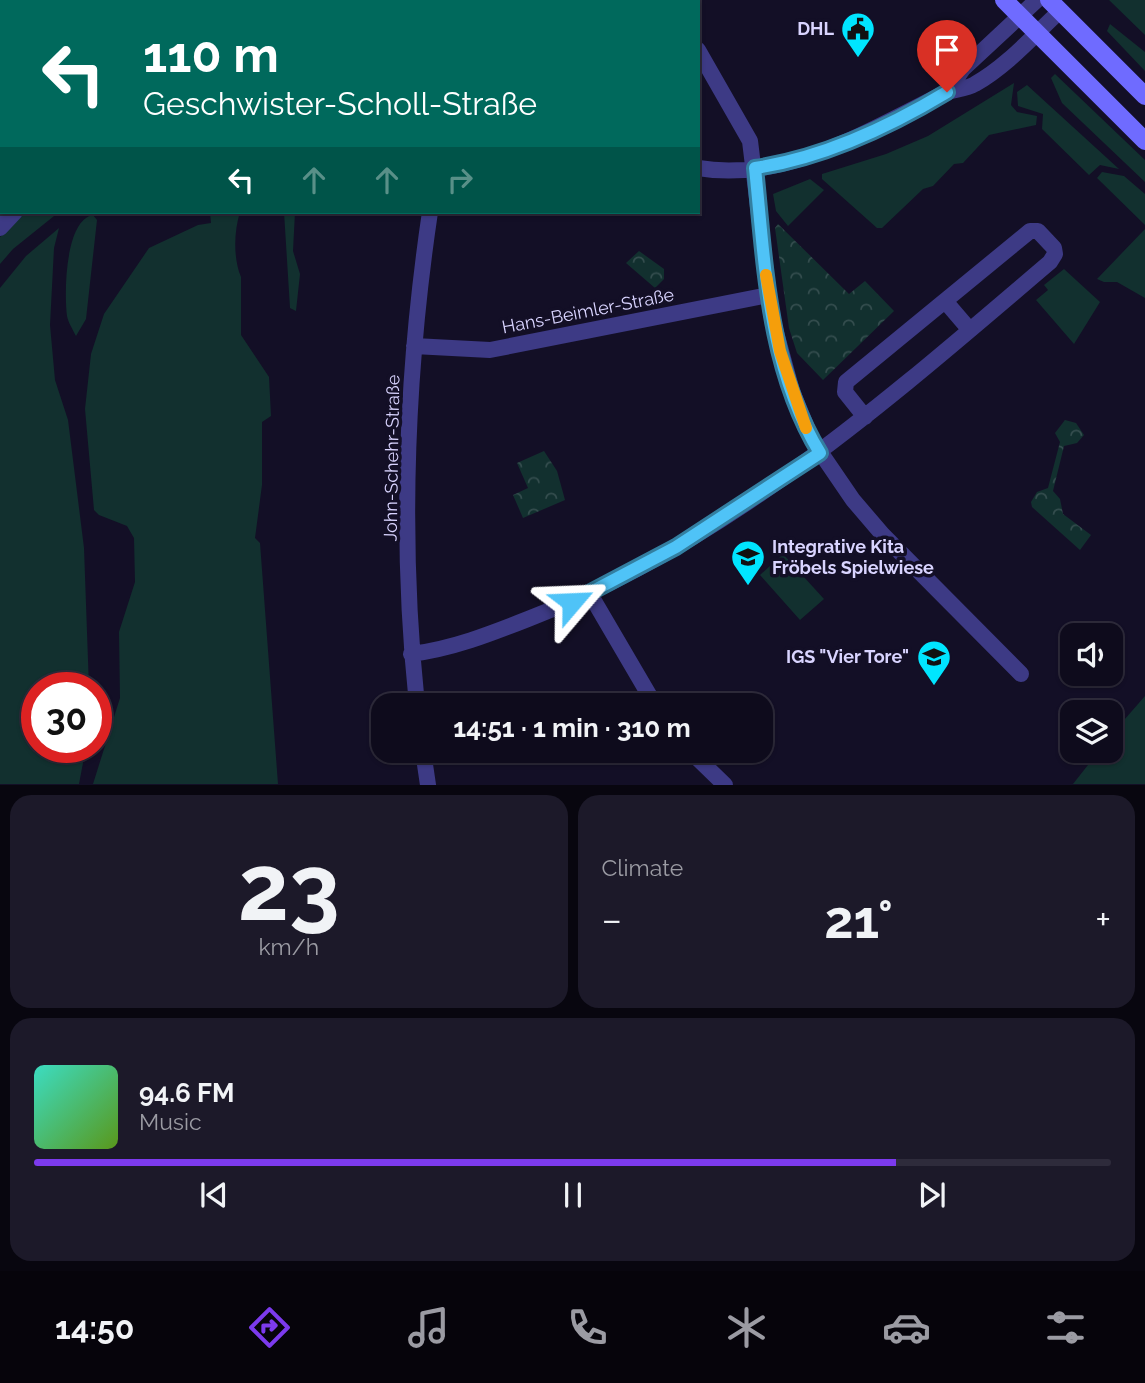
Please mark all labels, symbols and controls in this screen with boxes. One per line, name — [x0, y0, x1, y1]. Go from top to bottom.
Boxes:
public building icon: DHL — [839, 10, 877, 59]
place label: DHL — [797, 18, 834, 39]
pin — [917, 20, 977, 92]
text: 110 m — [143, 26, 279, 83]
icon: left — [28, 28, 119, 119]
icon: arrive — [928, 31, 966, 69]
text: Geschwister-Scholl-Straße — [143, 85, 537, 122]
icon: left — [222, 161, 260, 199]
icon: ahead — [295, 161, 333, 199]
icon: ahead — [368, 161, 406, 199]
icon: right — [441, 161, 479, 199]
street label: Hans-Beimler-Straße — [500, 283, 676, 338]
street label: John-Schehr-Straße — [380, 374, 403, 542]
place label: Integrative Kita Fröbels Spielwiese — [772, 536, 934, 578]
school or university icon: Integrative Kita Fröbels Spielwiese — [729, 538, 767, 587]
position arrow — [535, 565, 609, 639]
map controls — [1060, 623, 1123, 763]
button: sound — [1060, 623, 1123, 686]
school or university icon: IGS "Vier Tore" — [915, 638, 953, 687]
place label: IGS "Vier Tore" — [786, 646, 909, 667]
speed limit sign: 30 — [21, 672, 112, 763]
button: layers — [1060, 700, 1123, 763]
text: 14:51 · 1 min · 310 m — [453, 713, 691, 743]
text: 23 — [238, 834, 340, 941]
text: Climate — [602, 854, 683, 881]
text: 21° — [824, 889, 893, 950]
text: − — [602, 897, 622, 942]
text: + — [1095, 897, 1111, 942]
text: km/h — [258, 933, 319, 960]
text: 94.6 FM — [139, 1078, 234, 1108]
text: Music — [139, 1108, 202, 1135]
icon: previous — [195, 1176, 233, 1214]
icon: pause — [554, 1176, 592, 1214]
icon: next — [913, 1176, 951, 1214]
icon: directions — [245, 1303, 294, 1352]
icon: music — [404, 1303, 453, 1352]
icon: phone — [563, 1303, 612, 1352]
icon: climate — [722, 1303, 771, 1352]
icon: car — [882, 1303, 931, 1352]
icon: filters — [1041, 1303, 1090, 1352]
text: 14:50 — [55, 1309, 134, 1346]

